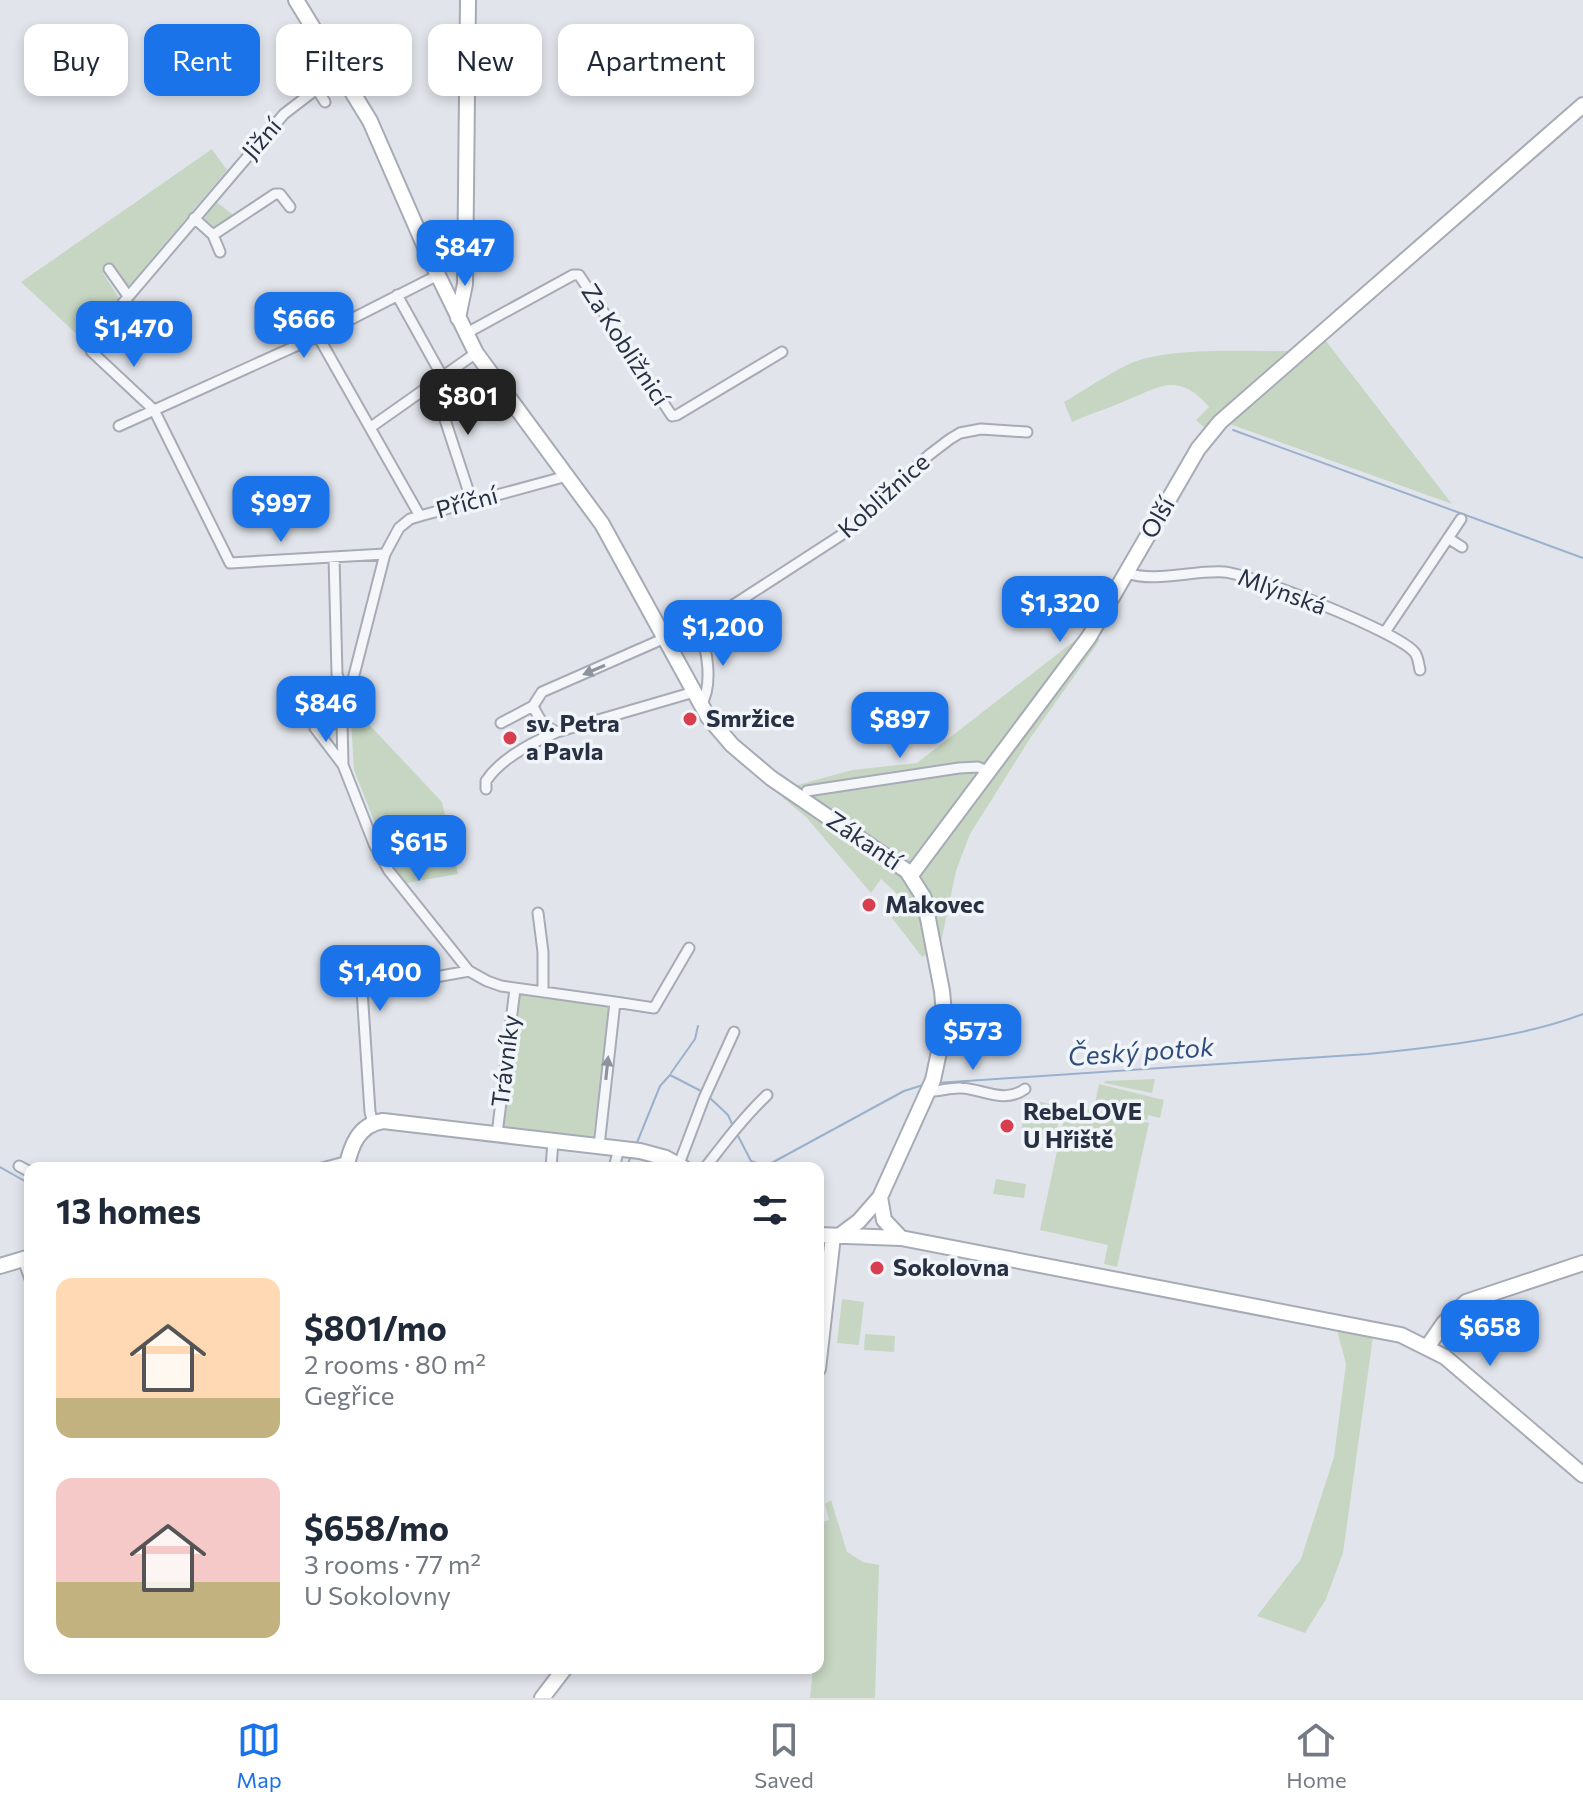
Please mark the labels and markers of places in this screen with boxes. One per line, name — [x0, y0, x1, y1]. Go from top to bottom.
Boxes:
pin: $847 — [418, 220, 512, 288]
pin: $666 — [257, 292, 351, 360]
pin: $1,470 — [69, 301, 199, 369]
pin: $801 — [421, 369, 515, 437]
pin: $997 — [234, 476, 328, 544]
pin: $1,320 — [995, 576, 1125, 644]
pin: $1,200 — [658, 600, 788, 668]
pin: $846 — [279, 676, 373, 744]
pin: $897 — [853, 692, 947, 760]
place label: Smržice — [706, 703, 795, 732]
place label: sv. Petra a Pavla — [526, 708, 620, 765]
marker: Smržice — [681, 710, 699, 728]
marker: sv. Petra a Pavla — [501, 729, 519, 747]
pin: $615 — [372, 815, 466, 883]
place label: Makovec — [885, 889, 984, 918]
marker: Makovec — [860, 896, 878, 914]
pin: $1,400 — [315, 945, 445, 1013]
pin: $573 — [926, 1004, 1020, 1072]
place label: RebeLOVE U Hřiště — [1023, 1096, 1142, 1153]
marker: RebeLOVE U Hřiště — [998, 1117, 1016, 1135]
place label: Sokolovna — [893, 1252, 1009, 1281]
marker: Sokolovna — [868, 1259, 886, 1277]
pin: $658 — [1443, 1300, 1537, 1368]

